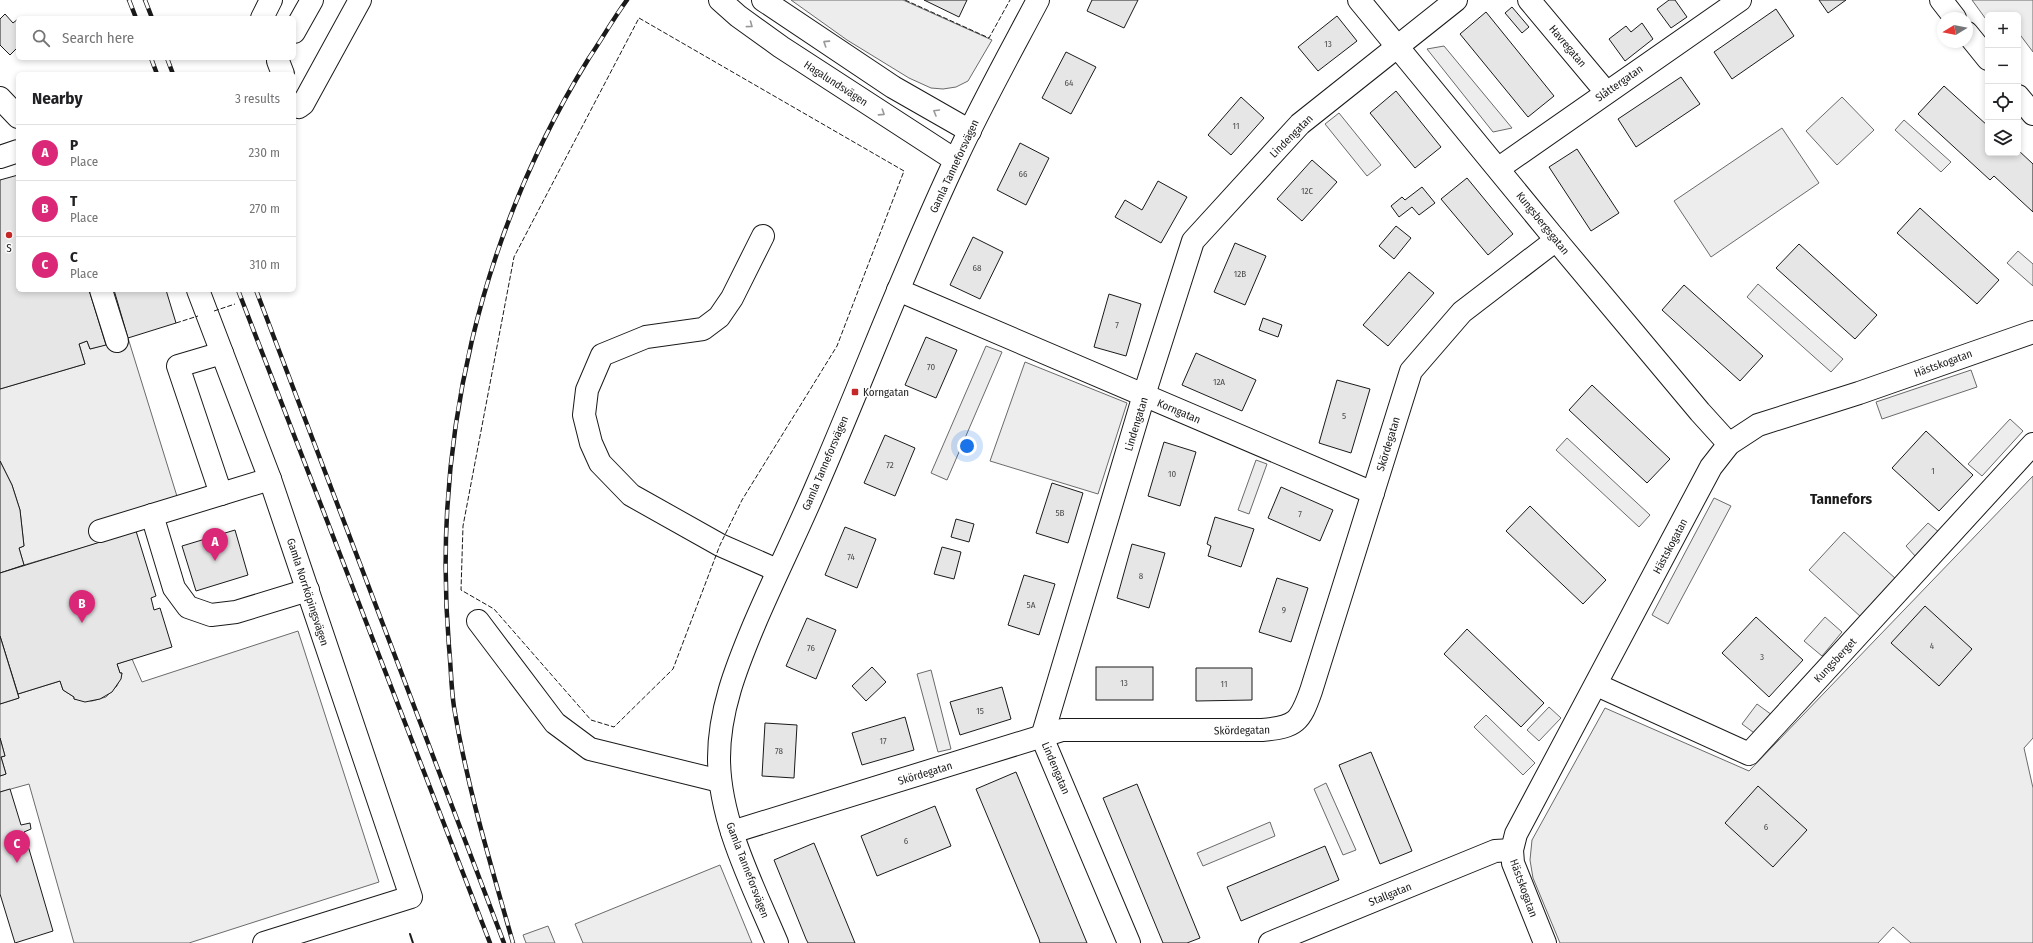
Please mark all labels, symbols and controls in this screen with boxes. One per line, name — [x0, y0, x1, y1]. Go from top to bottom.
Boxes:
north arrow — [1937, 12, 1973, 48]
map controls — [1985, 12, 2021, 156]
button: + — [1985, 12, 2021, 48]
search box — [16, 16, 296, 60]
one-way arrow — [746, 20, 753, 27]
street label: Havregatan — [1546, 23, 1589, 70]
icon: search — [30, 27, 52, 49]
text: Search here — [62, 29, 134, 47]
house number: 13 — [1324, 39, 1332, 49]
one-way arrow — [823, 41, 830, 48]
button: − — [1985, 48, 2021, 84]
street label: Hagalundsvägen — [801, 58, 870, 109]
street label: Slåttergatan — [1593, 62, 1646, 104]
house number: 64 — [1065, 78, 1074, 88]
button: locate — [1985, 84, 2021, 120]
text: Nearby — [32, 88, 83, 109]
text: 3 results — [235, 91, 280, 106]
one-way arrow — [877, 108, 884, 115]
one-way arrow — [933, 109, 940, 116]
street label: Lindengatan — [1267, 112, 1316, 161]
street label: Gamla Tanneforsvägen — [927, 117, 982, 215]
button: layers — [1985, 120, 2021, 156]
house number: 11 — [1233, 121, 1239, 131]
text: P — [70, 136, 78, 154]
text: A — [41, 145, 49, 160]
text: 230 m — [249, 145, 280, 160]
text: Place — [70, 154, 98, 169]
house number: 66 — [1019, 169, 1028, 179]
house number: 12C — [1301, 186, 1313, 196]
street label: Kungsbergsgatan — [1513, 189, 1572, 257]
text: T — [70, 192, 77, 210]
text: B — [41, 201, 49, 216]
text: 270 m — [249, 201, 280, 216]
text: Place — [70, 210, 98, 225]
marker: S — [4, 230, 14, 240]
place label: S — [6, 242, 12, 255]
text: C — [70, 248, 78, 266]
text: C — [42, 257, 48, 272]
text: 310 m — [250, 257, 280, 272]
house number: 68 — [973, 263, 982, 273]
text: Place — [70, 266, 98, 281]
house number: 12B — [1234, 269, 1246, 279]
house number: 7 — [1115, 320, 1119, 330]
street label: Hästskogatan — [1912, 347, 1974, 380]
house number: 70 — [927, 362, 935, 372]
house number: 12A — [1213, 377, 1225, 387]
place label: Korngatan — [863, 386, 909, 399]
marker: Korngatan — [850, 387, 860, 397]
street label: Lindengatan — [1122, 396, 1151, 453]
street label: Korngatan — [1155, 396, 1203, 426]
house number: 5 — [1342, 411, 1346, 421]
street label: Gamla Tanneforsvägen — [800, 414, 851, 512]
street label: Skördegatan — [1374, 415, 1403, 473]
your location — [957, 436, 977, 456]
house number: 72 — [886, 460, 894, 470]
house number: 1 — [1931, 466, 1935, 476]
house number: 10 — [1168, 469, 1176, 479]
district label: Tannefors — [1810, 490, 1872, 508]
house number: 5B — [1055, 508, 1065, 518]
house number: 7 — [1298, 509, 1302, 519]
street label: Hästskogatan — [1650, 516, 1690, 576]
pin: A — [202, 528, 228, 561]
street label: Gamla Norrköpingsvägen — [284, 537, 331, 648]
house number: 74 — [847, 552, 855, 562]
house number: 8 — [1139, 571, 1144, 581]
pin: B — [69, 590, 95, 623]
house number: 5A — [1027, 600, 1036, 610]
house number: 9 — [1282, 605, 1286, 615]
street label: Kungsberget — [1811, 635, 1860, 685]
house number: 4 — [1930, 641, 1935, 651]
house number: 76 — [807, 643, 815, 653]
house number: 3 — [1760, 652, 1764, 662]
house number: 13 — [1120, 678, 1128, 688]
house number: 11 — [1221, 679, 1227, 689]
house number: 15 — [976, 706, 984, 716]
street label: Skördegatan — [1214, 724, 1270, 737]
house number: 17 — [879, 736, 887, 746]
street label: Lindengatan — [1039, 740, 1072, 796]
house number: 78 — [775, 746, 783, 756]
street label: Skördegatan — [896, 759, 954, 788]
street label: Gamla Tanneforsvägen — [723, 820, 772, 920]
house number: 6 — [1764, 822, 1769, 832]
pin: C — [4, 830, 30, 863]
house number: 6 — [904, 836, 909, 846]
street label: Hästskogatan — [1507, 857, 1540, 919]
street label: Stallgatan — [1367, 880, 1414, 909]

